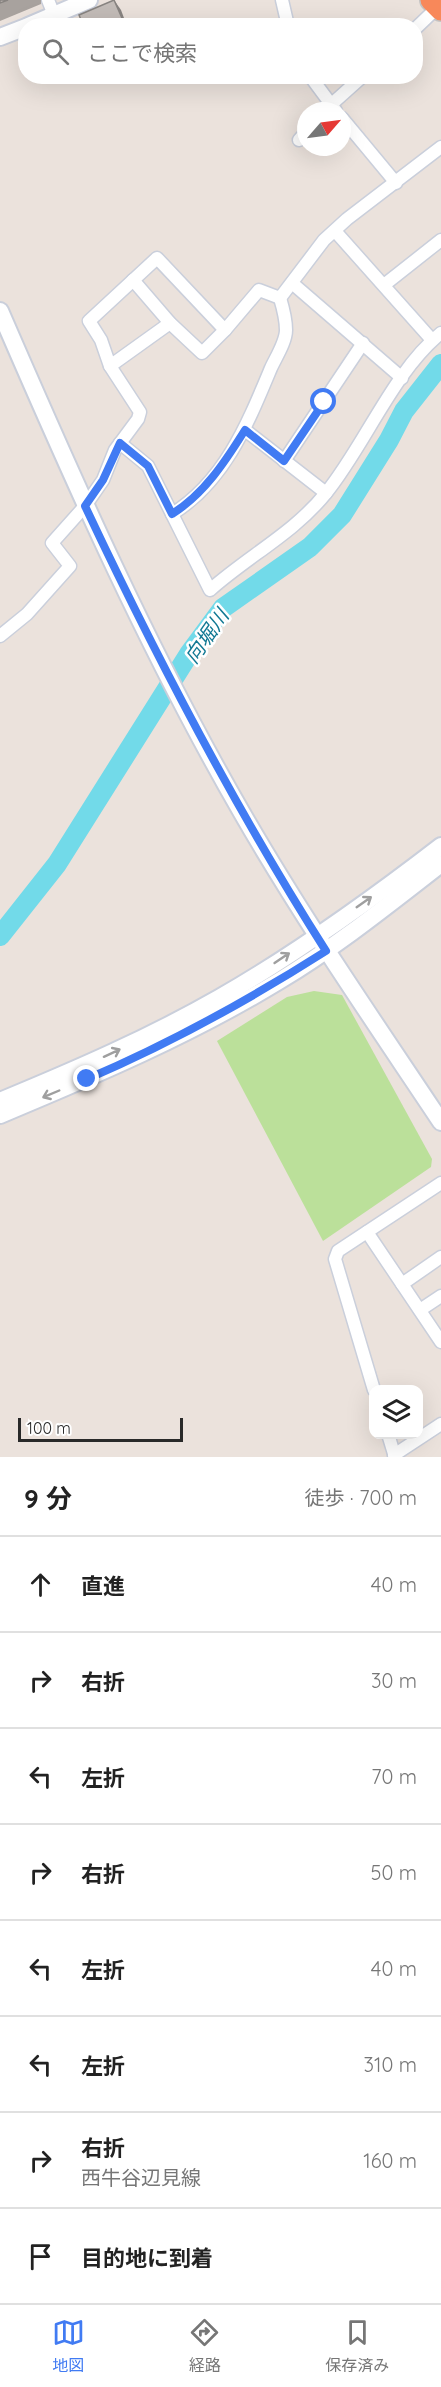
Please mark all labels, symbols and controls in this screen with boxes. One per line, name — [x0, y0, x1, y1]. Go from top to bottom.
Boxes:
search box — [18, 18, 423, 84]
icon: search — [39, 35, 72, 68]
text: ここで検索 — [87, 39, 197, 67]
north arrow — [297, 102, 351, 156]
route start — [310, 388, 336, 414]
water label: 向堀川 — [179, 603, 235, 668]
one-way arrow — [356, 896, 372, 908]
one-way arrow — [273, 952, 290, 964]
one-way arrow — [102, 1046, 120, 1058]
route end — [73, 1065, 99, 1091]
one-way arrow — [42, 1089, 61, 1100]
map controls — [369, 1385, 423, 1439]
button: layers — [369, 1385, 423, 1439]
scale bar — [18, 1415, 183, 1442]
text: 100 m — [27, 1418, 71, 1438]
text: 9 分 — [24, 1482, 72, 1515]
text: 徒歩 · 700 m — [304, 1485, 417, 1510]
icon: ahead — [24, 1568, 57, 1601]
text: 直進 — [81, 1572, 125, 1600]
text: 40 m — [371, 1572, 417, 1597]
icon: right — [24, 1664, 57, 1697]
text: 右折 — [81, 1668, 125, 1696]
text: 30 m — [371, 1668, 417, 1693]
icon: left — [24, 1760, 57, 1793]
text: 左折 — [81, 1764, 125, 1792]
text: 70 m — [371, 1764, 417, 1789]
icon: right — [24, 1856, 57, 1889]
text: 右折 — [81, 1860, 125, 1888]
text: 50 m — [371, 1860, 417, 1885]
icon: left — [24, 1952, 57, 1985]
text: 左折 — [81, 1956, 125, 1984]
text: 40 m — [371, 1956, 417, 1981]
icon: left — [24, 2048, 57, 2081]
text: 左折 — [81, 2052, 125, 2080]
text: 310 m — [364, 2052, 417, 2077]
text: 右折 — [81, 2134, 125, 2162]
icon: right — [24, 2144, 57, 2177]
text: 160 m — [363, 2148, 417, 2173]
text: 西牛谷辺見線 — [81, 2165, 201, 2190]
icon: arrive — [24, 2240, 57, 2273]
text: 目的地に到着 — [81, 2244, 213, 2272]
tab: 地図 — [52, 2316, 85, 2376]
tab: 経路 — [188, 2316, 221, 2376]
tab: 保存済み — [325, 2316, 389, 2376]

